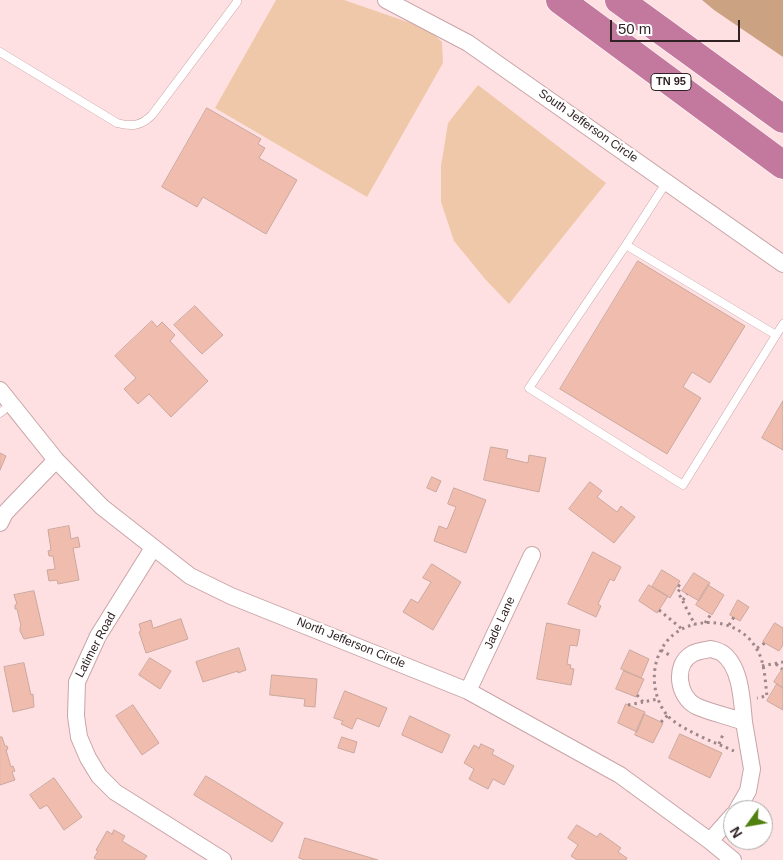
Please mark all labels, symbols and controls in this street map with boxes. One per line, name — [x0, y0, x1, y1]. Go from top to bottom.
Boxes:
scale bar — [613, 10, 743, 42]
text: 50 m — [618, 20, 651, 37]
road number: TN 95 — [651, 74, 691, 90]
street label: South Jefferson Circle — [536, 86, 640, 166]
street label: Jade Lane — [482, 595, 518, 651]
street label: Latimer Road — [73, 610, 119, 680]
street label: North Jefferson Circle — [295, 615, 407, 671]
north arrow — [723, 800, 773, 850]
text: N — [727, 824, 746, 841]

